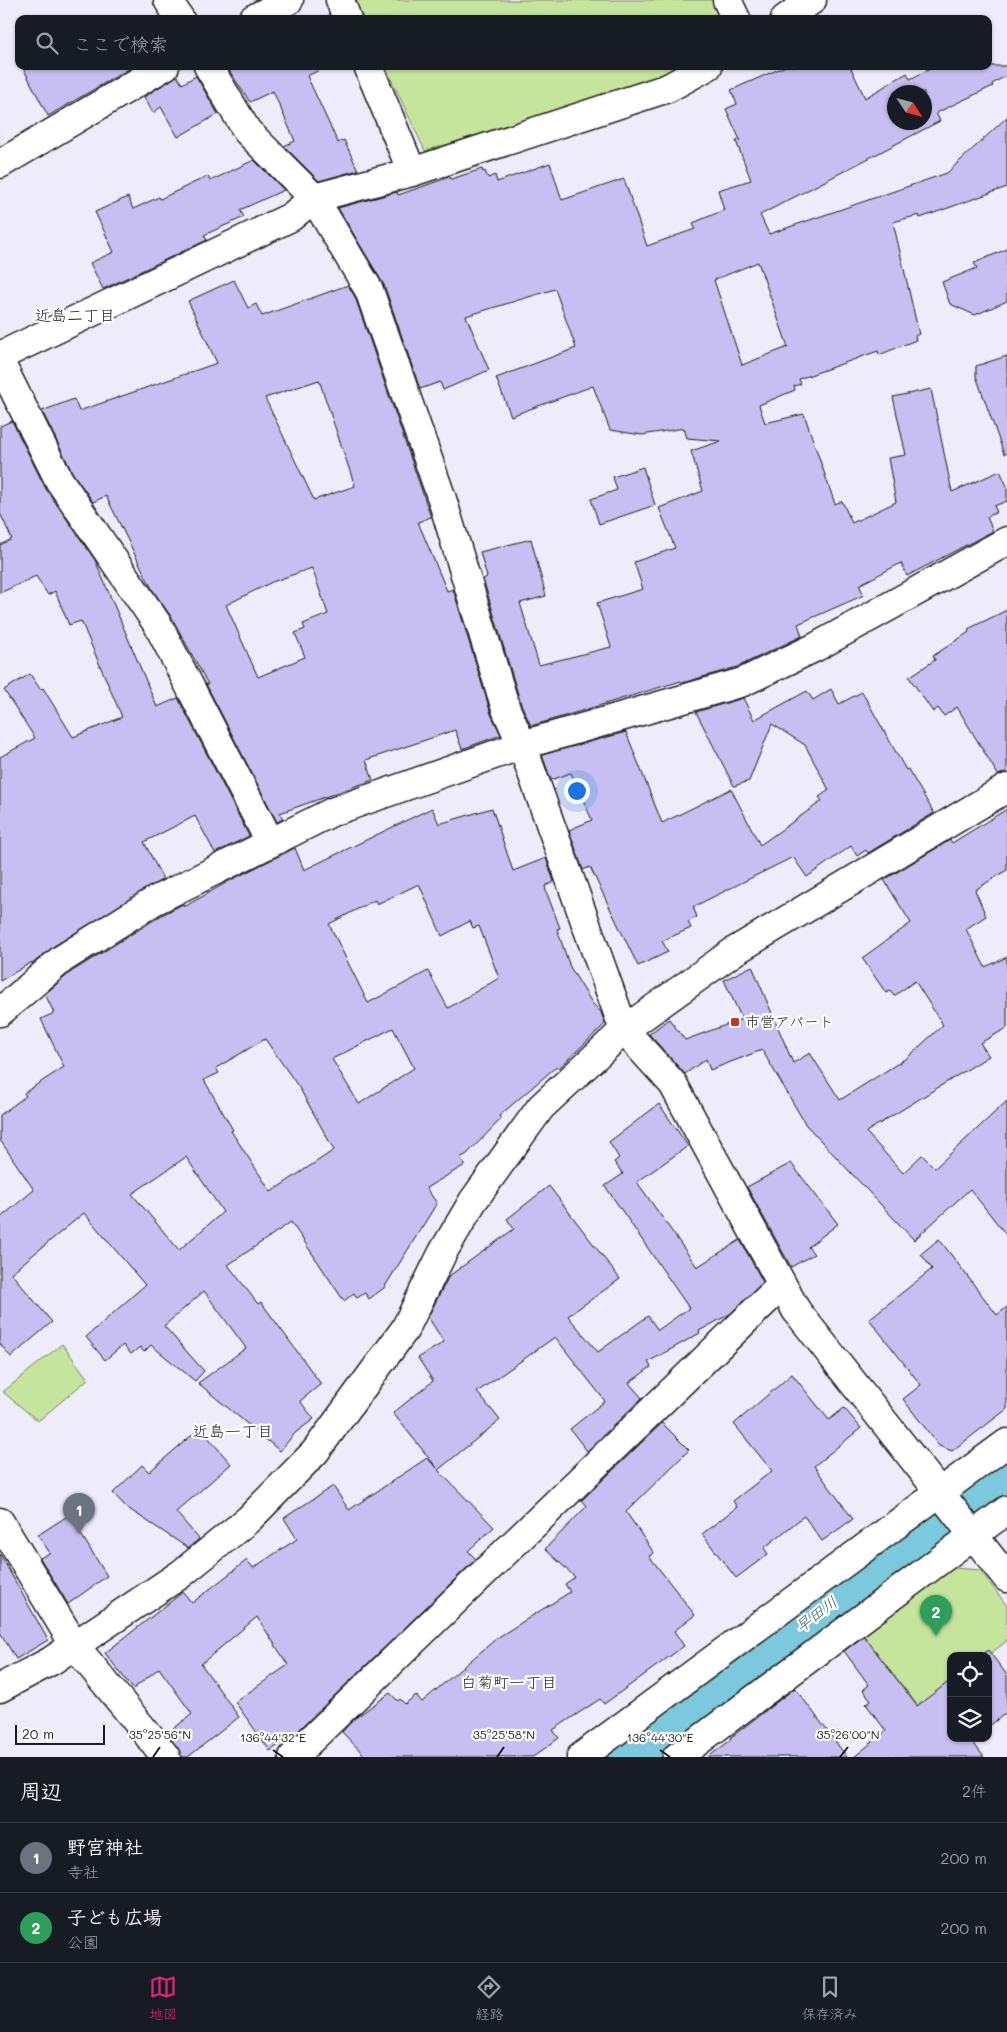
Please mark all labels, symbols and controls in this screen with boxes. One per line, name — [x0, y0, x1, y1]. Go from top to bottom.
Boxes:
search box — [15, 15, 992, 70]
icon: search — [33, 29, 61, 57]
text: ここで検索 — [73, 31, 168, 56]
north arrow — [887, 85, 932, 130]
district label: 近島二丁目 — [35, 304, 115, 325]
your location — [564, 778, 590, 804]
place label: 市営アパート — [745, 1011, 834, 1031]
marker: 市営アパート — [729, 1016, 741, 1028]
district label: 近島一丁目 — [193, 1420, 273, 1441]
pin: 1 — [63, 1493, 95, 1534]
water label: 早田川 — [790, 1591, 841, 1636]
pin: 2 — [920, 1595, 952, 1636]
map controls — [947, 1652, 992, 1742]
button: locate — [947, 1652, 992, 1697]
district label: 白菊町一丁目 — [461, 1671, 557, 1692]
button: layers — [947, 1697, 992, 1742]
scale bar — [15, 1722, 105, 1745]
text: 20 m — [22, 1724, 54, 1743]
text: 35°25'56"N — [129, 1726, 191, 1742]
text: 35°25'58"N — [473, 1726, 535, 1742]
text: 35°26'00"N — [816, 1726, 880, 1742]
text: 136°44'32"E — [240, 1729, 306, 1745]
text: 136°44'30"E — [627, 1729, 693, 1745]
text: 周辺 — [20, 1777, 62, 1804]
text: 2件 — [962, 1780, 987, 1801]
text: 野宮神社 — [67, 1834, 143, 1859]
text: 1 — [32, 1847, 40, 1868]
text: 200 m — [940, 1847, 987, 1868]
text: 寺社 — [67, 1861, 99, 1882]
text: 子ども広場 — [67, 1904, 162, 1929]
text: 2 — [32, 1917, 40, 1938]
text: 200 m — [940, 1917, 987, 1938]
text: 公園 — [67, 1931, 99, 1952]
tab: 地図 — [149, 1973, 177, 2023]
tab: 経路 — [475, 1973, 503, 2023]
tab: 保存済み — [802, 1973, 858, 2023]

